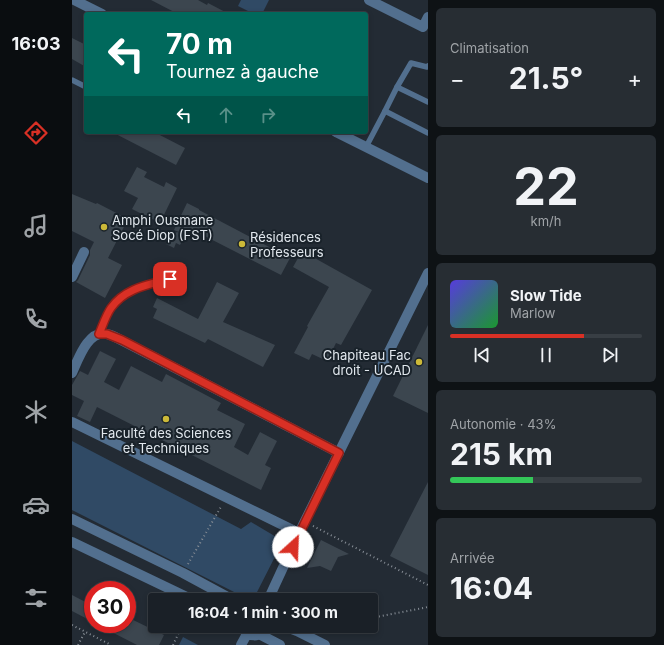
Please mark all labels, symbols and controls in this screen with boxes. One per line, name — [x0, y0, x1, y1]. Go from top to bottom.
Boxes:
text: 70 m — [166, 27, 233, 61]
icon: left — [100, 28, 152, 80]
text: 16:03 — [11, 33, 61, 54]
text: Climatisation — [450, 40, 529, 56]
text: 21.5° — [509, 60, 583, 96]
text: Tournez à gauche — [166, 61, 319, 82]
text: − — [450, 66, 465, 92]
text: + — [627, 66, 642, 92]
icon: left — [173, 104, 195, 126]
icon: ahead — [215, 104, 237, 126]
icon: right — [257, 104, 279, 126]
icon: directions — [22, 119, 50, 147]
text: 22 — [513, 155, 579, 218]
icon: music — [22, 212, 50, 240]
place label: Amphi Ousmane Socé Diop (FST) — [112, 212, 213, 243]
text: km/h — [531, 213, 561, 229]
marker: Amphi Ousmane Socé Diop (FST) — [99, 222, 109, 232]
place label: Résidences Professeurs — [250, 229, 324, 260]
marker: Résidences Professeurs — [237, 239, 247, 249]
pin — [153, 262, 187, 296]
icon: arrive — [159, 268, 181, 290]
text: Slow Tide — [510, 286, 582, 305]
icon: phone — [22, 305, 50, 333]
text: Marlow — [510, 305, 556, 321]
icon: previous — [471, 344, 493, 366]
icon: pause — [535, 344, 557, 366]
icon: next — [599, 344, 621, 366]
place label: Chapiteau Fac droit - UCAD — [323, 347, 411, 378]
marker: Chapiteau Fac droit - UCAD — [414, 357, 424, 367]
icon: climate — [22, 398, 50, 426]
marker: Faculté des Sciences et Techniques — [161, 414, 171, 424]
text: Autonomie · 43% — [450, 416, 556, 432]
place label: Faculté des Sciences et Techniques — [101, 425, 231, 456]
text: 215 km — [450, 436, 553, 472]
icon: car — [22, 491, 50, 519]
position arrow — [272, 526, 314, 568]
text: Arrivée — [450, 550, 495, 566]
text: 16:04 — [450, 570, 533, 606]
speed limit sign: 30 — [84, 581, 136, 633]
icon: filters — [22, 584, 50, 612]
text: 16:04 · 1 min · 300 m — [188, 603, 338, 622]

